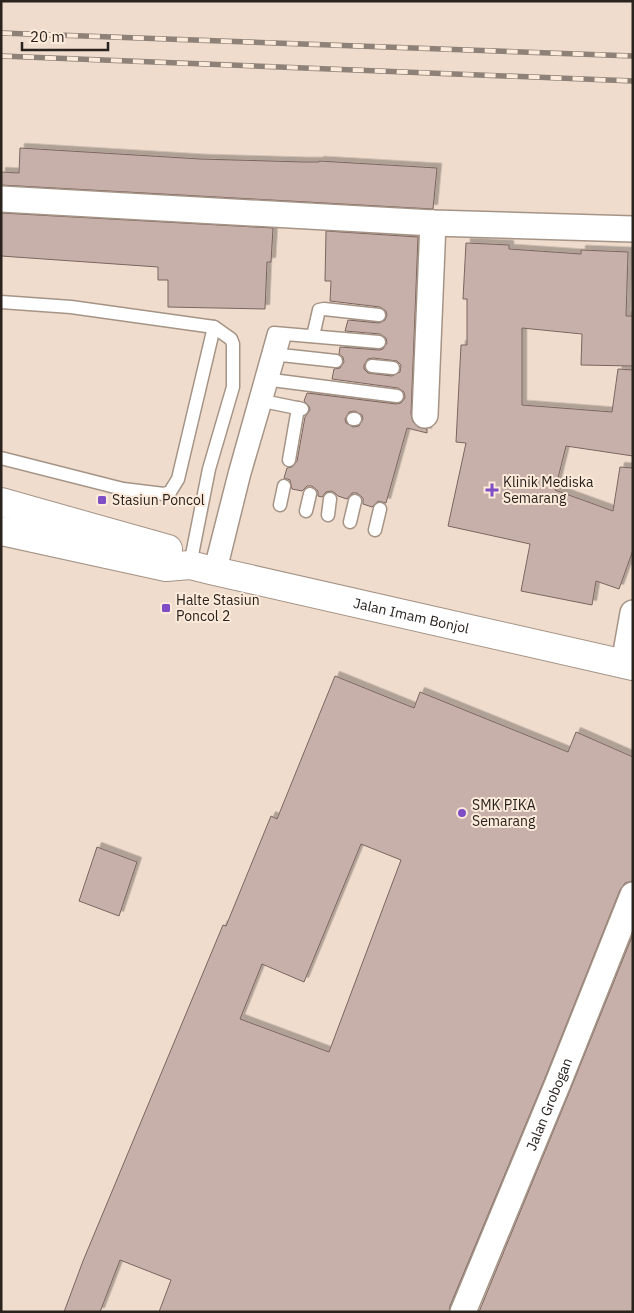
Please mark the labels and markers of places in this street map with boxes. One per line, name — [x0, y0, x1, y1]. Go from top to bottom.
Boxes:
place label: Klinik Mediska Semarang — [503, 473, 594, 507]
marker: Klinik Mediska Semarang — [485, 483, 499, 497]
place label: Stasiun Poncol — [112, 491, 205, 509]
marker: Stasiun Poncol — [96, 494, 108, 506]
place label: Halte Stasiun Poncol 2 — [176, 591, 260, 625]
marker: Halte Stasiun Poncol 2 — [160, 602, 172, 614]
place label: SMK PIKA Semarang — [472, 796, 536, 830]
marker: SMK PIKA Semarang — [456, 807, 468, 819]

